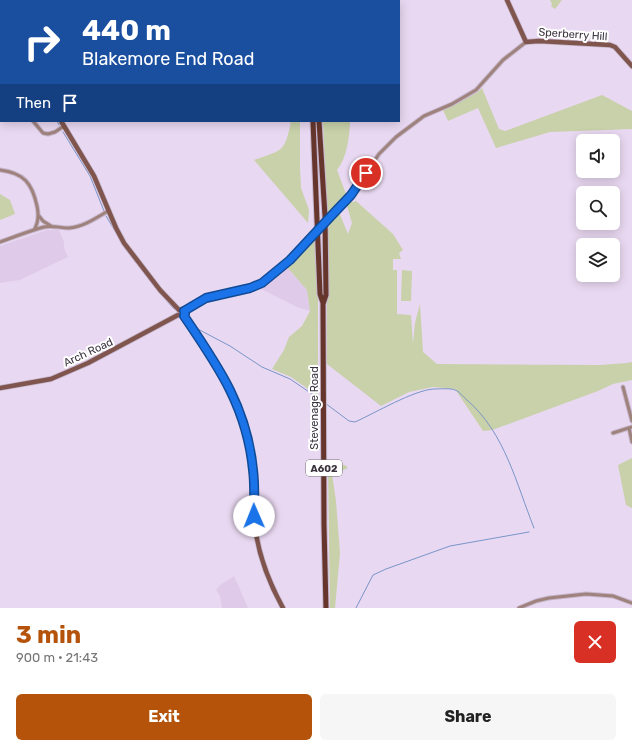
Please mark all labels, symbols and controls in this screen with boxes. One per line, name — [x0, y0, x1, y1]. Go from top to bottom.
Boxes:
text: 440 m — [82, 14, 171, 47]
icon: right — [16, 16, 68, 68]
street label: Sperberry Hill — [538, 26, 608, 43]
text: Blakemore End Road — [82, 48, 254, 70]
icon: arrive — [59, 92, 81, 114]
text: Then — [16, 94, 51, 112]
map controls — [576, 134, 620, 282]
button: sound — [576, 134, 620, 178]
pin — [349, 156, 383, 190]
icon: arrive — [355, 162, 377, 184]
button: search — [576, 186, 620, 230]
button: layers — [576, 238, 620, 282]
street label: Arch Road — [61, 335, 115, 370]
street label: Stevenage Road — [308, 366, 321, 450]
road number: A602 — [306, 460, 342, 476]
position arrow — [233, 495, 275, 537]
text: 3 min — [16, 621, 81, 649]
button: close — [574, 621, 616, 663]
text: 900 m · 21:43 — [16, 650, 98, 665]
button: Exit — [16, 694, 312, 740]
button: Share — [320, 694, 616, 740]

